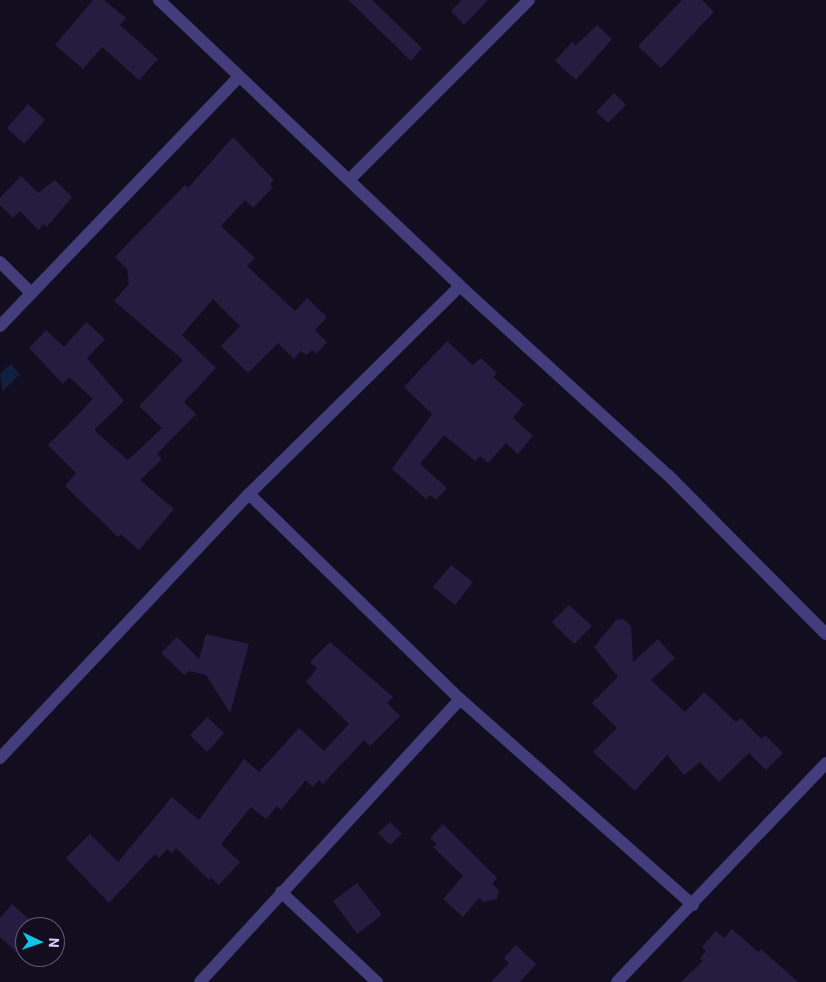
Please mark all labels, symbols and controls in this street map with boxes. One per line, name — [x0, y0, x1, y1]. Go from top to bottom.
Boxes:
north arrow — [15, 917, 65, 967]
text: N — [46, 937, 62, 948]

